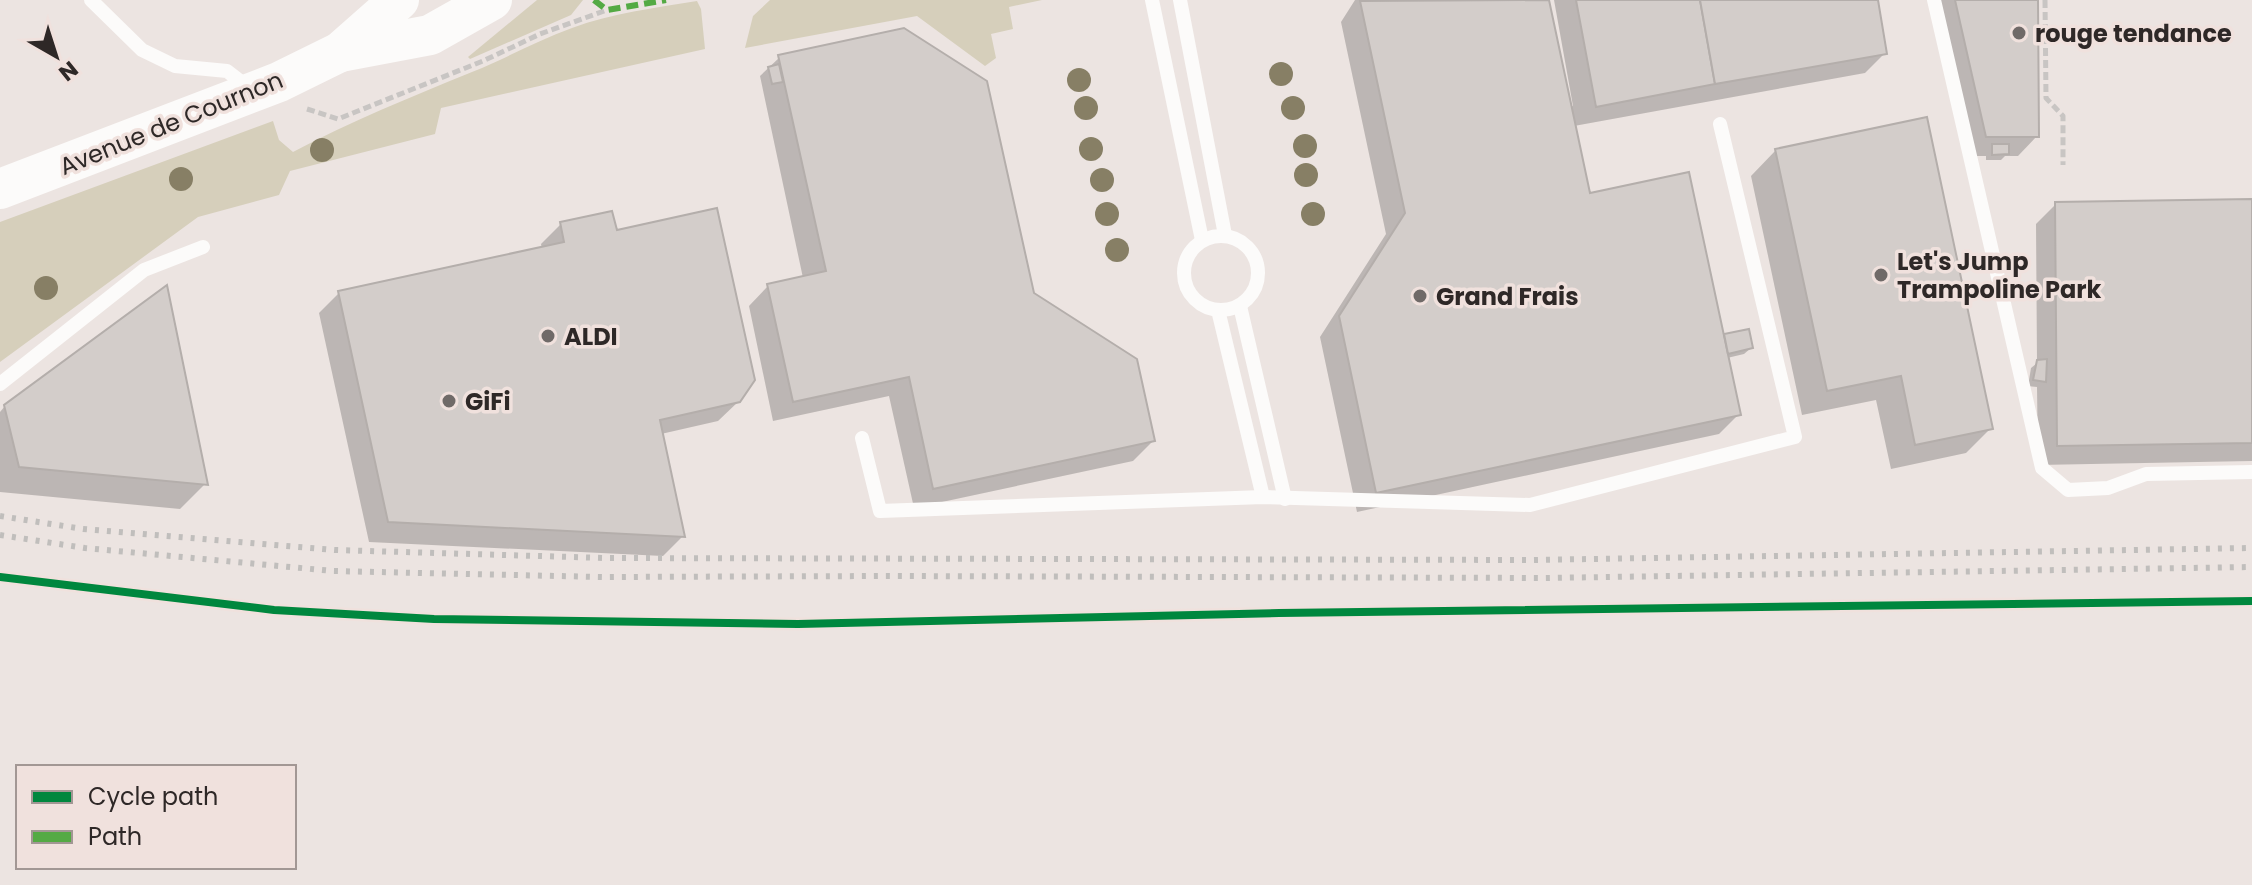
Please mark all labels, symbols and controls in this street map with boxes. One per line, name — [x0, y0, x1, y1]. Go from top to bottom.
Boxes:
north arrow — [16, 16, 96, 96]
place label: rouge tendance — [2035, 17, 2232, 50]
marker: rouge tendance — [2010, 24, 2028, 42]
text: N — [52, 54, 84, 88]
street label: Avenue de Cournon — [54, 63, 288, 183]
place label: Let's Jump Trampoline Park — [1897, 245, 2102, 306]
marker: Let's Jump Trampoline Park — [1872, 266, 1890, 284]
place label: Grand Frais — [1436, 280, 1579, 313]
marker: Grand Frais — [1411, 287, 1429, 305]
place label: ALDI — [564, 320, 618, 353]
marker: ALDI — [539, 327, 557, 345]
place label: GiFi — [465, 385, 511, 418]
marker: GiFi — [440, 392, 458, 410]
legend — [16, 765, 296, 869]
text: Cycle path — [88, 780, 218, 813]
text: Path — [88, 820, 142, 853]

